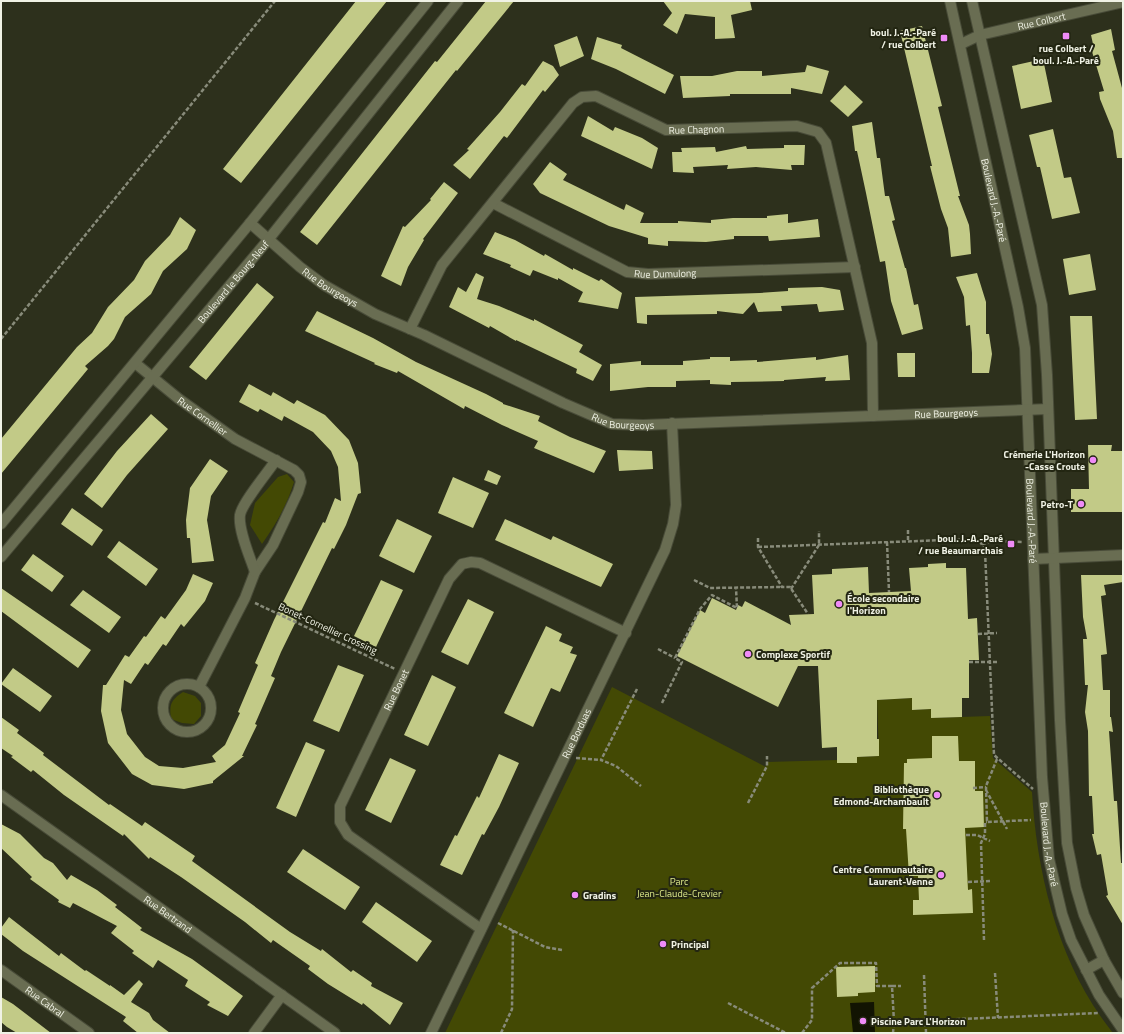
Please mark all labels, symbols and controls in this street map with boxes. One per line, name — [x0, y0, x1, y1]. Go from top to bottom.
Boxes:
street label: Rue Colbert — [1016, 8, 1067, 34]
place label: boul. J.-A.-Paré / rue Colbert — [870, 25, 936, 52]
marker: rue Colbert / boul. J.-A.-Paré — [1061, 31, 1071, 41]
marker: boul. J.-A.-Paré / rue Colbert — [939, 33, 949, 43]
place label: rue Colbert / boul. J.-A.-Paré — [1033, 41, 1099, 68]
street label: Rue Chagnon — [668, 121, 725, 138]
street label: Boulevard J.-A.-Paré — [977, 157, 1010, 243]
street label: Boulevard le Bourg-Neuf — [194, 237, 273, 327]
street label: Rue Bourgeoys — [299, 264, 361, 311]
street label: Rue Dumulong — [633, 265, 697, 282]
street label: Rue Cornellier — [174, 393, 231, 440]
street label: Rue Bourgeoys — [914, 405, 979, 422]
street label: Rue Bourgeoys — [589, 409, 655, 433]
place label: Crémerie L'Horizon -Casse Croute — [1004, 447, 1085, 474]
marker: Crémerie L'Horizon -Casse Croute — [1088, 455, 1098, 465]
street label: Boulevard J.-A.-Paré — [1022, 478, 1041, 564]
place label: Petro-T — [1041, 497, 1074, 512]
marker: Petro-T — [1076, 499, 1086, 509]
place label: boul. J.-A.-Paré / rue Beaumarchais — [918, 531, 1003, 558]
marker: boul. J.-A.-Paré / rue Beaumarchais — [1006, 539, 1016, 549]
place label: École secondaire l'Horizon — [847, 591, 919, 618]
street label: Bonet-Cornellier Crossing — [276, 599, 380, 658]
marker: École secondaire l'Horizon — [834, 599, 844, 609]
place label: Complexe Sportif — [756, 647, 830, 662]
marker: Complexe Sportif — [743, 649, 753, 659]
street label: Rue Bonet — [380, 666, 413, 713]
street label: Rue Borduas — [558, 706, 595, 761]
place label: Bibliothèque Edmond-Archambault — [834, 782, 929, 809]
marker: Bibliothèque Edmond-Archambault — [932, 790, 942, 800]
street label: Boulevard J.-A.-Paré — [1036, 801, 1062, 888]
place label: Centre Communautaire Laurent-Venne — [833, 862, 933, 889]
marker: Centre Communautaire Laurent-Venne — [936, 870, 946, 880]
park label: Parc Jean-Claude-Crevier — [637, 874, 722, 901]
place label: Gradins — [583, 888, 617, 903]
marker: Gradins — [570, 890, 580, 900]
street label: Rue Bertrand — [140, 892, 195, 937]
place label: Principal — [671, 937, 709, 952]
marker: Principal — [658, 939, 668, 949]
street label: Rue Cabral — [22, 983, 67, 1021]
place label: Piscine Parc L'Horizon — [871, 1014, 965, 1029]
marker: Piscine Parc L'Horizon — [858, 1016, 868, 1026]

